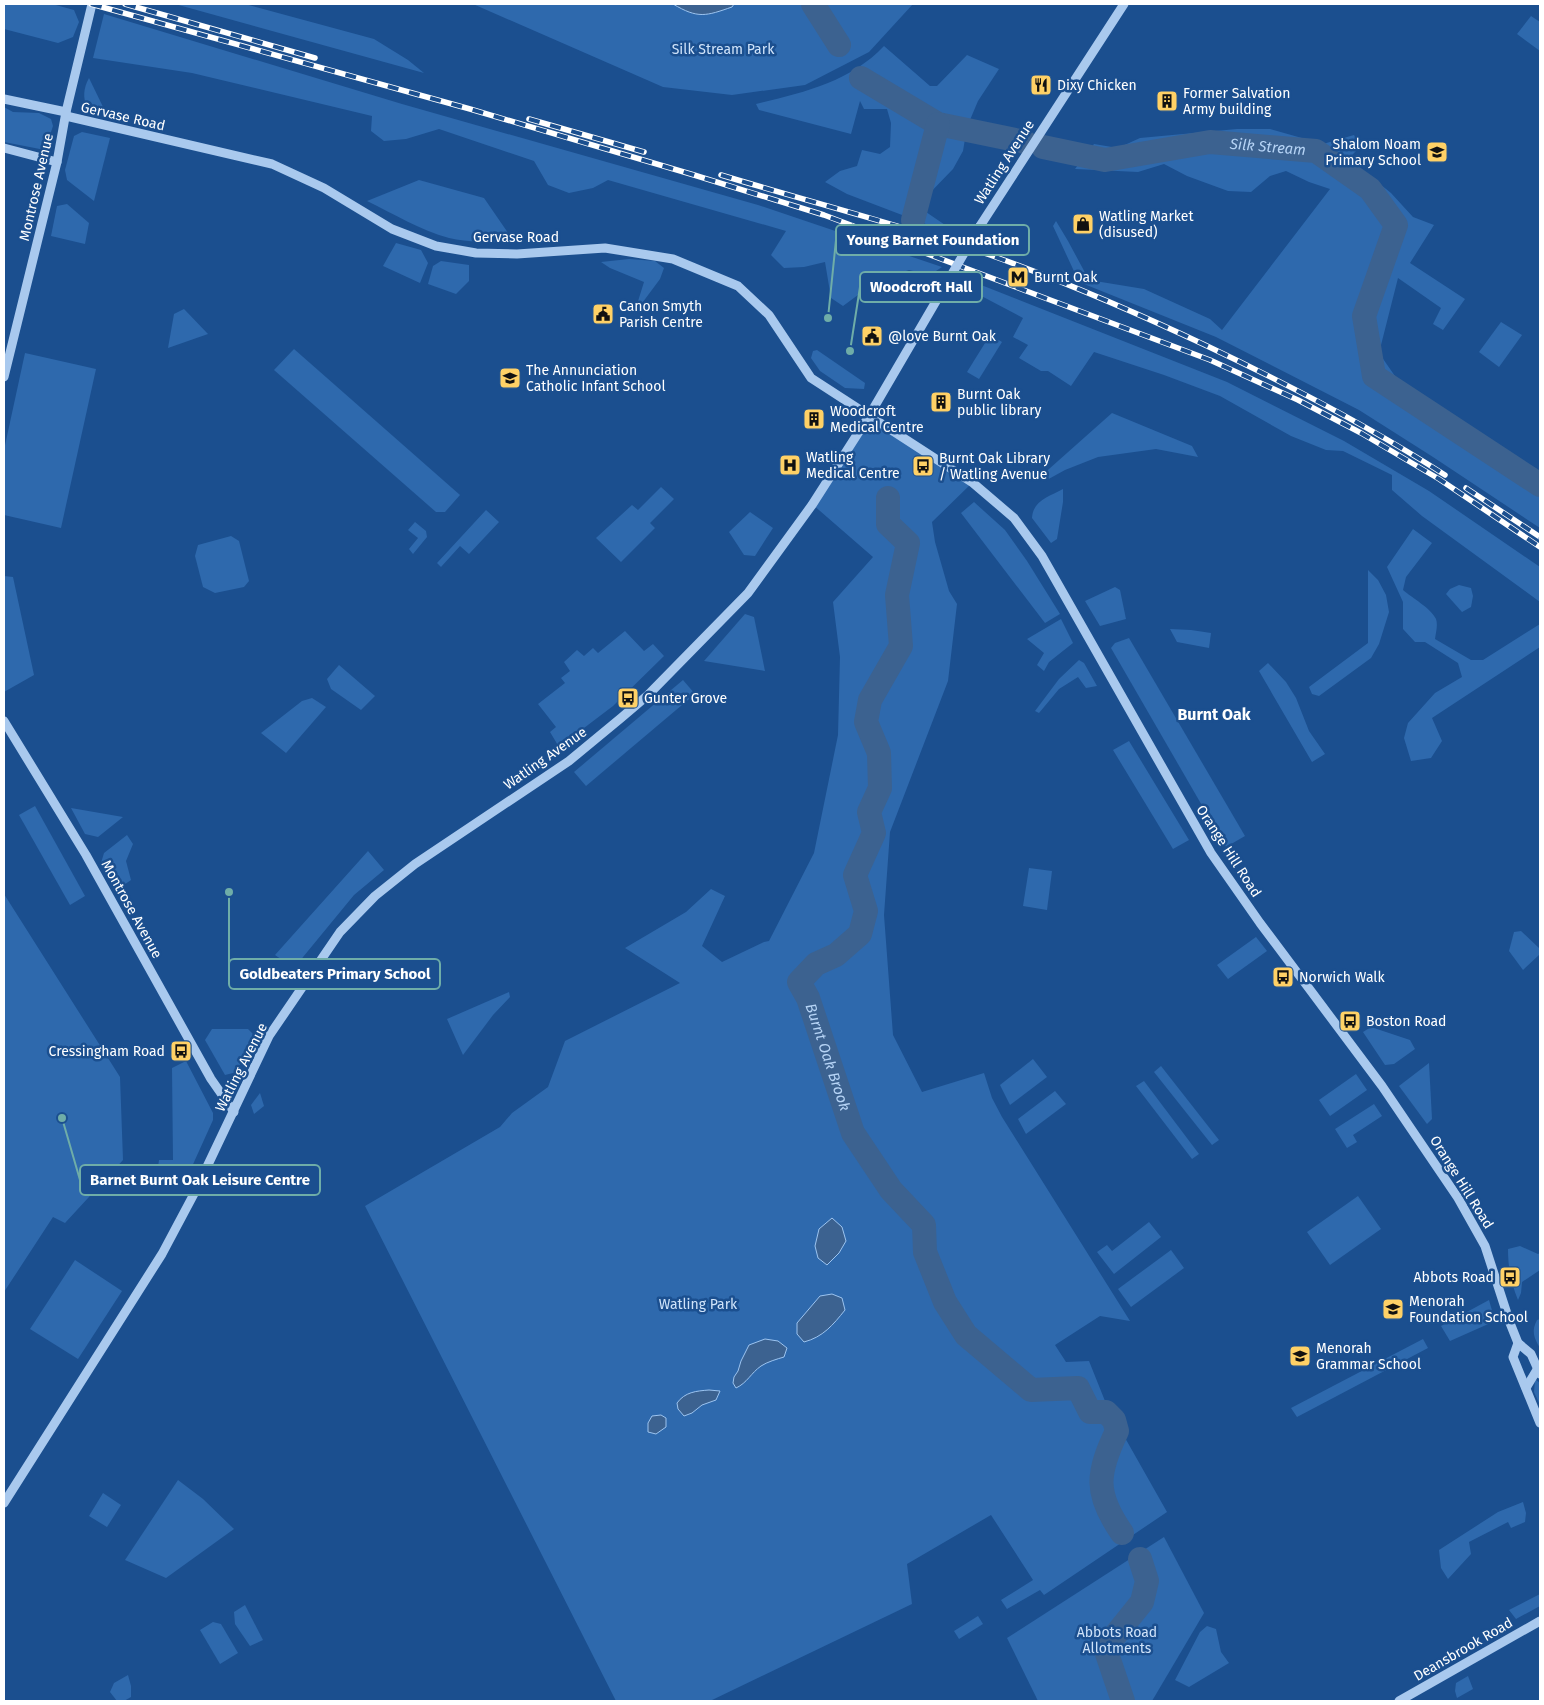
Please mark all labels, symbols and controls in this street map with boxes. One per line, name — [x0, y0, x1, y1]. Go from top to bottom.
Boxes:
park label: Silk Stream Park — [672, 41, 775, 58]
restaurant icon: Dixy Chicken — [1029, 73, 1053, 97]
place label: Dixy Chicken — [1057, 77, 1137, 94]
place label: Former Salvation Army building — [1183, 85, 1290, 118]
building icon: Former Salvation Army building — [1155, 89, 1179, 113]
street label: Gervase Road — [79, 99, 167, 134]
street label: Watling Avenue — [971, 117, 1038, 208]
street label: Montrose Avenue — [16, 132, 57, 243]
water label: Silk Stream — [1228, 135, 1307, 159]
place label: Shalom Noam Primary School — [1325, 136, 1421, 169]
school or university icon: Shalom Noam Primary School — [1425, 140, 1449, 164]
place label: Watling Market (disused) — [1099, 208, 1195, 241]
shop icon: Watling Market (disused) — [1071, 212, 1095, 236]
callout: Young Barnet Foundation — [836, 225, 1029, 255]
street label: Gervase Road — [473, 229, 559, 246]
text: Young Barnet Foundation — [846, 231, 1019, 249]
metro station icon: Burnt Oak — [1006, 265, 1030, 289]
place label: Burnt Oak — [1034, 269, 1098, 286]
callout: Woodcroft Hall — [860, 272, 982, 302]
text: Woodcroft Hall — [870, 278, 973, 296]
place label: Canon Smyth Parish Centre — [619, 298, 703, 331]
public building icon: Canon Smyth Parish Centre — [591, 302, 615, 326]
public building icon: @love Burnt Oak — [860, 324, 884, 348]
place label: @love Burnt Oak — [888, 328, 997, 345]
place label: The Annunciation Catholic Infant School — [526, 362, 665, 395]
school or university icon: The Annunciation Catholic Infant School — [498, 366, 522, 390]
place label: Burnt Oak public library — [957, 386, 1042, 419]
building icon: Burnt Oak public library — [929, 390, 953, 414]
place label: Woodcroft Medical Centre — [830, 403, 924, 436]
building icon: Woodcroft Medical Centre — [802, 407, 826, 431]
place label: Watling Medical Centre — [806, 449, 900, 482]
place label: Burnt Oak Library / Watling Avenue — [939, 450, 1050, 483]
hospital icon: Watling Medical Centre — [778, 453, 802, 477]
bus stop icon: Burnt Oak Library / Watling Avenue — [911, 454, 935, 478]
bus stop icon: Gunter Grove — [616, 686, 640, 710]
place label: Gunter Grove — [644, 690, 727, 707]
district label: Burnt Oak — [1177, 705, 1251, 724]
street label: Watling Avenue — [501, 724, 590, 793]
street label: Orange Hill Road — [1192, 802, 1265, 901]
street label: Montrose Avenue — [98, 857, 166, 961]
callout: Goldbeaters Primary School — [229, 959, 440, 989]
text: Goldbeaters Primary School — [239, 965, 431, 983]
bus stop icon: Norwich Walk — [1271, 965, 1295, 989]
place label: Norwich Walk — [1299, 969, 1385, 986]
water label: Burnt Oak Brook — [801, 1001, 854, 1113]
bus stop icon: Boston Road — [1338, 1009, 1362, 1033]
place label: Boston Road — [1366, 1013, 1446, 1030]
street label: Watling Avenue — [212, 1020, 271, 1114]
bus stop icon: Cressingham Road — [169, 1039, 193, 1063]
place label: Cressingham Road — [49, 1043, 165, 1060]
street label: Orange Hill Road — [1426, 1133, 1497, 1232]
callout: Barnet Burnt Oak Leisure Centre — [80, 1165, 320, 1195]
text: Barnet Burnt Oak Leisure Centre — [90, 1171, 310, 1189]
bus stop icon: Abbots Road — [1498, 1265, 1522, 1289]
place label: Abbots Road — [1414, 1269, 1494, 1286]
place label: Menorah Foundation School — [1409, 1293, 1528, 1326]
park label: Watling Park — [659, 1296, 738, 1313]
school or university icon: Menorah Foundation School — [1381, 1297, 1405, 1321]
place label: Menorah Grammar School — [1316, 1340, 1421, 1373]
school or university icon: Menorah Grammar School — [1288, 1344, 1312, 1368]
street label: Deansbrook Road — [1411, 1614, 1516, 1685]
park label: Abbots Road Allotments — [1077, 1624, 1157, 1657]

